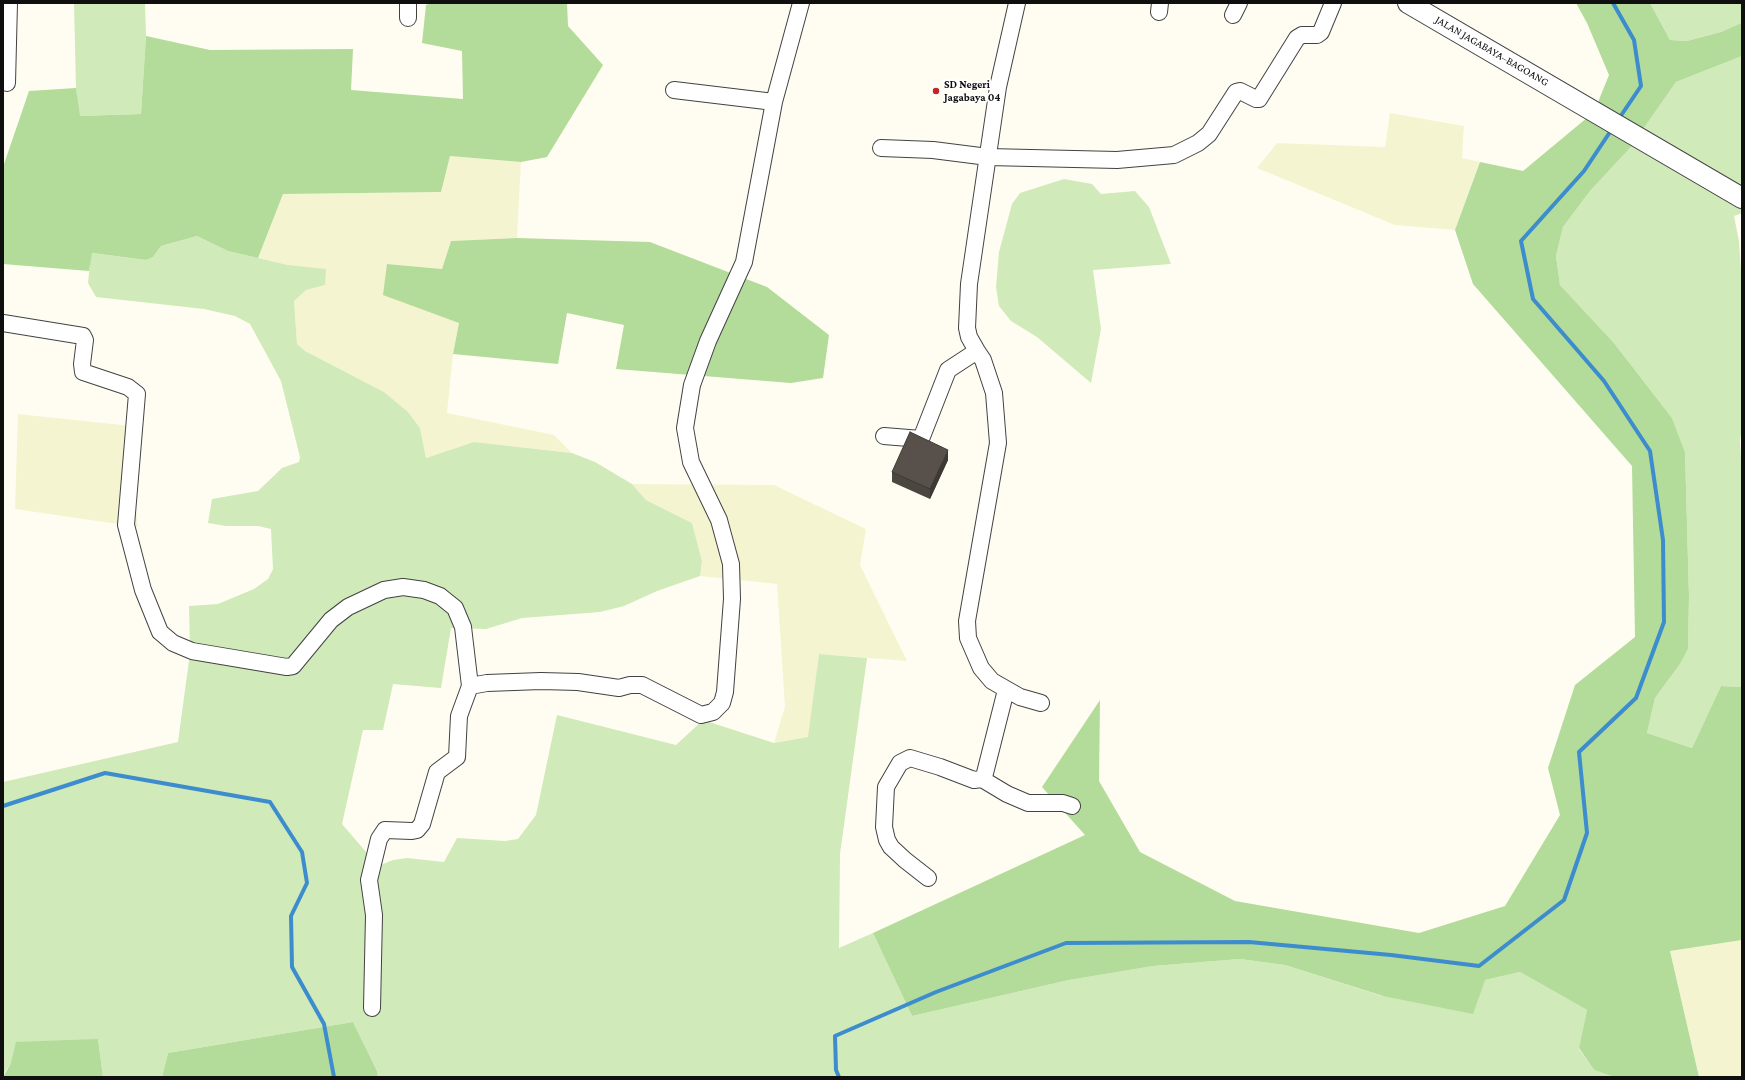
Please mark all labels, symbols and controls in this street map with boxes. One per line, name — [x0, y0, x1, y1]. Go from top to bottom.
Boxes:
street label: JALAN JAGABAYA–BAGOANG — [1433, 13, 1551, 89]
place label: SD Negeri Jagabaya 04 — [944, 78, 1000, 104]
marker: SD Negeri Jagabaya 04 — [931, 86, 941, 96]

